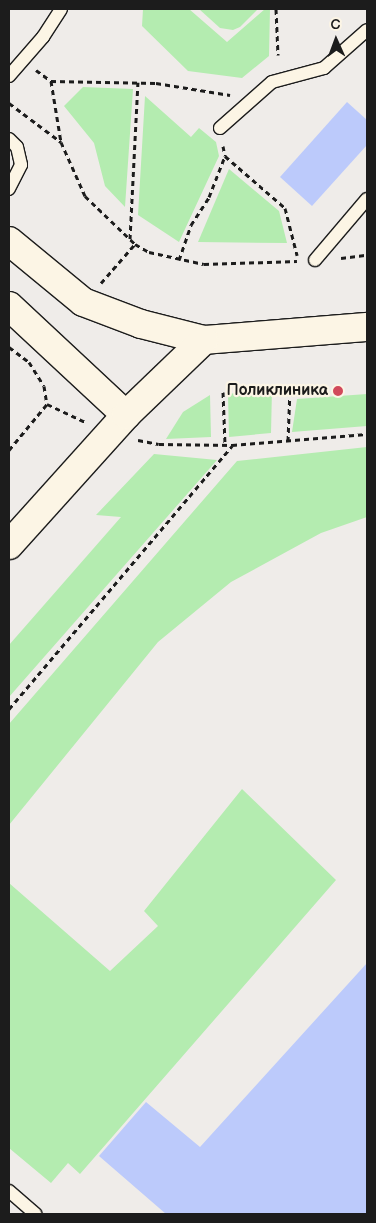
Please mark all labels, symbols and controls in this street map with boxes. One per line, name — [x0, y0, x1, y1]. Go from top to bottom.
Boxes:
north arrow — [311, 15, 361, 65]
text: С — [330, 16, 341, 33]
place label: Поликлиника — [227, 381, 328, 401]
marker: Поликлиника — [332, 385, 344, 397]

